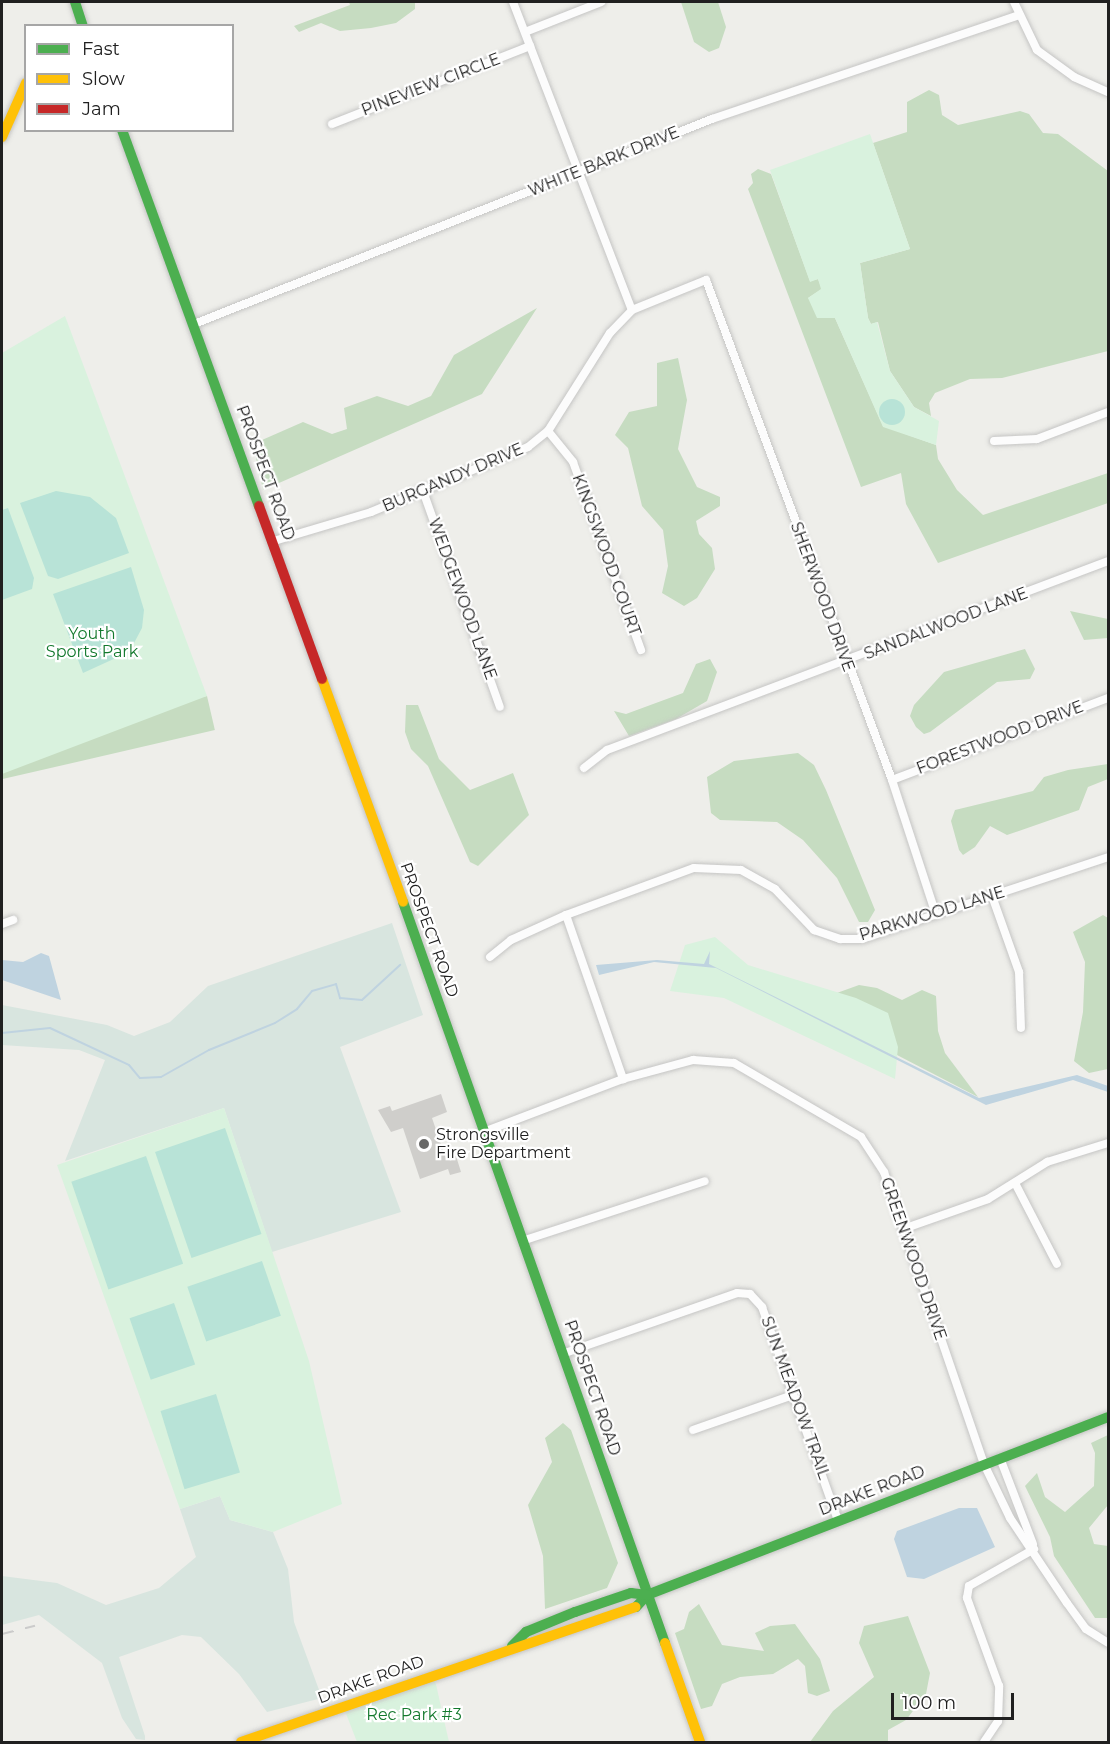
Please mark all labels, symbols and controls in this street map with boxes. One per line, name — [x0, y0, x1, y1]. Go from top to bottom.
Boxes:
legend — [24, 24, 234, 132]
text: Fast — [82, 38, 120, 60]
street label: PINEVIEW CIRCLE — [359, 50, 503, 120]
text: Slow — [82, 68, 125, 90]
text: Jam — [82, 98, 121, 120]
street label: WHITE BARK DRIVE — [526, 123, 682, 201]
street label: PROSPECT ROAD — [232, 403, 298, 543]
street label: BURGANDY DRIVE — [380, 440, 526, 516]
street label: KINGSWOOD COURT — [568, 472, 644, 638]
street label: WEDGEWOOD LANE — [424, 516, 500, 682]
street label: SHERWOOD DRIVE — [786, 520, 858, 674]
street label: SANDALWOOD LANE — [861, 584, 1031, 664]
park label: Youth Sports Park — [46, 624, 138, 662]
street label: FORESTWOOD DRIVE — [914, 697, 1086, 779]
street label: PROSPECT ROAD — [396, 860, 462, 1000]
street label: PARKWOOD LANE — [857, 883, 1007, 945]
place label: Strongsville Fire Department — [436, 1125, 571, 1163]
marker: Strongsville Fire Department — [417, 1137, 431, 1151]
street label: GREENWOOD DRIVE — [876, 1175, 950, 1343]
street label: SUN MEADOW TRAIL — [757, 1314, 833, 1482]
street label: PROSPECT ROAD — [560, 1318, 624, 1458]
street label: DRAKE ROAD — [816, 1462, 928, 1520]
street label: DRAKE ROAD — [315, 1652, 427, 1708]
scale bar — [894, 1681, 1017, 1719]
text: 100 m — [902, 1692, 956, 1714]
park label: Rec Park #3 — [366, 1705, 462, 1725]

